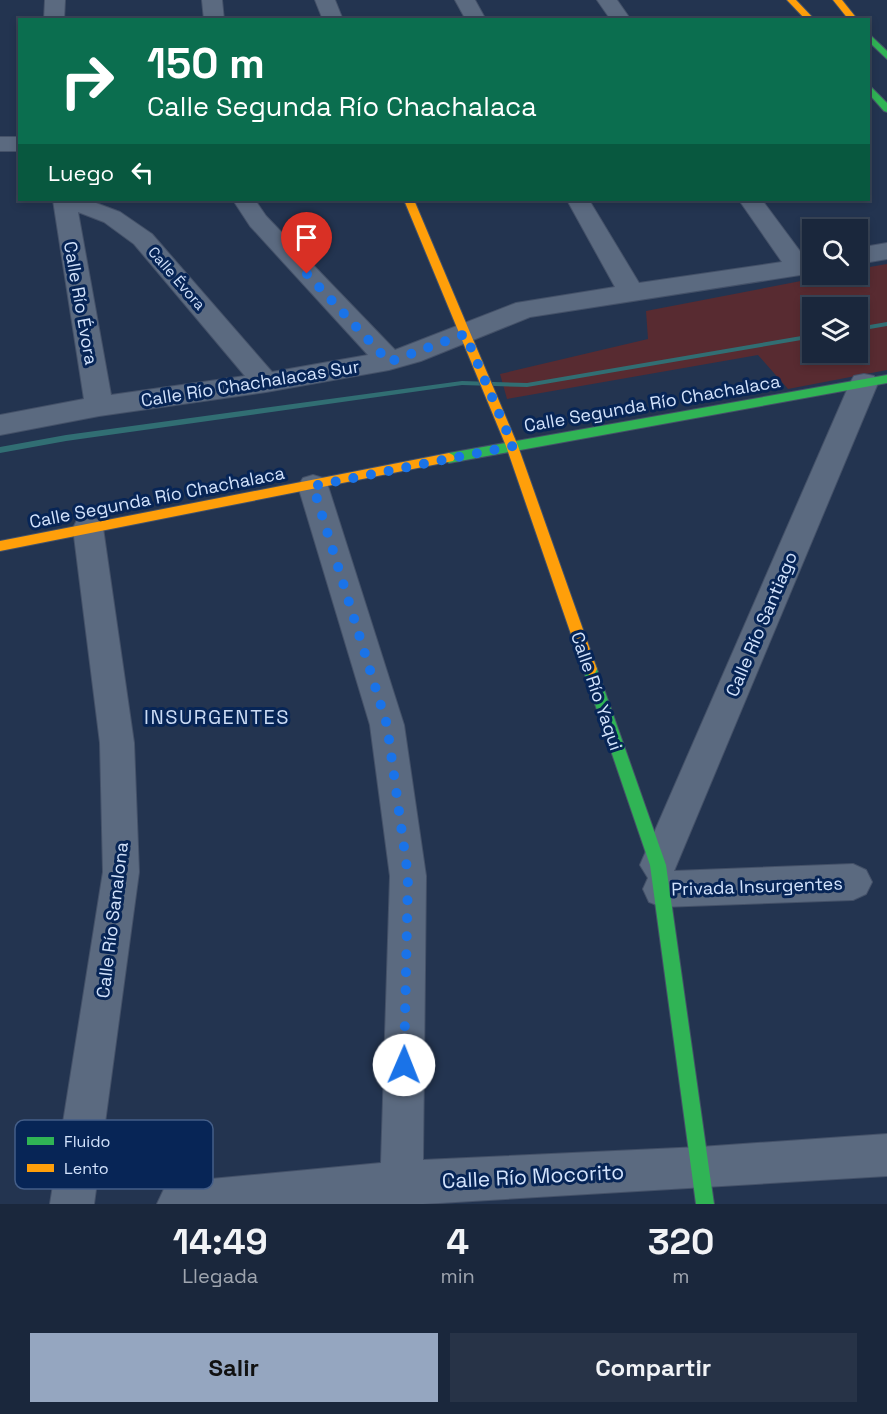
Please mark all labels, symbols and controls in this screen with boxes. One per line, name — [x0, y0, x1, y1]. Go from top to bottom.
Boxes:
text: 150 m — [147, 37, 265, 90]
icon: right — [48, 42, 126, 120]
text: Calle Segunda Río Chachalaca — [147, 89, 537, 124]
icon: left — [126, 156, 159, 189]
text: Luego — [48, 159, 114, 187]
pin — [281, 212, 332, 274]
map controls — [802, 219, 868, 363]
button: search — [802, 219, 868, 285]
icon: arrive — [290, 221, 323, 254]
street label: Calle Río Évora — [59, 239, 103, 367]
street label: Calle Évora — [144, 242, 210, 314]
button: layers — [802, 297, 868, 363]
street label: Calle Río Chachalacas Sur — [139, 354, 361, 412]
street label: Calle Segunda Río Chachalaca — [522, 369, 782, 437]
street label: Calle Segunda Río Chachalaca — [27, 461, 287, 533]
street label: Calle Río Santiago — [720, 548, 802, 700]
street label: Calle Río Yaqui — [566, 629, 628, 753]
district label: INSURGENTES — [144, 704, 290, 730]
street label: Calle Río Sanalona — [91, 841, 133, 999]
street label: Privada Insurgentes — [671, 872, 843, 900]
position arrow — [372, 1033, 436, 1097]
legend — [15, 1120, 213, 1189]
text: Fluido — [64, 1131, 110, 1152]
text: Lento — [64, 1158, 109, 1179]
street label: Calle Río Mocorito — [441, 1158, 625, 1194]
text: 14:49 — [173, 1219, 268, 1265]
text: 4 — [446, 1219, 469, 1265]
text: 320 — [648, 1219, 714, 1265]
text: Llegada — [182, 1263, 258, 1289]
text: min — [441, 1263, 475, 1289]
text: m — [672, 1263, 690, 1289]
button: Salir — [30, 1333, 438, 1402]
button: Compartir — [450, 1333, 857, 1402]

